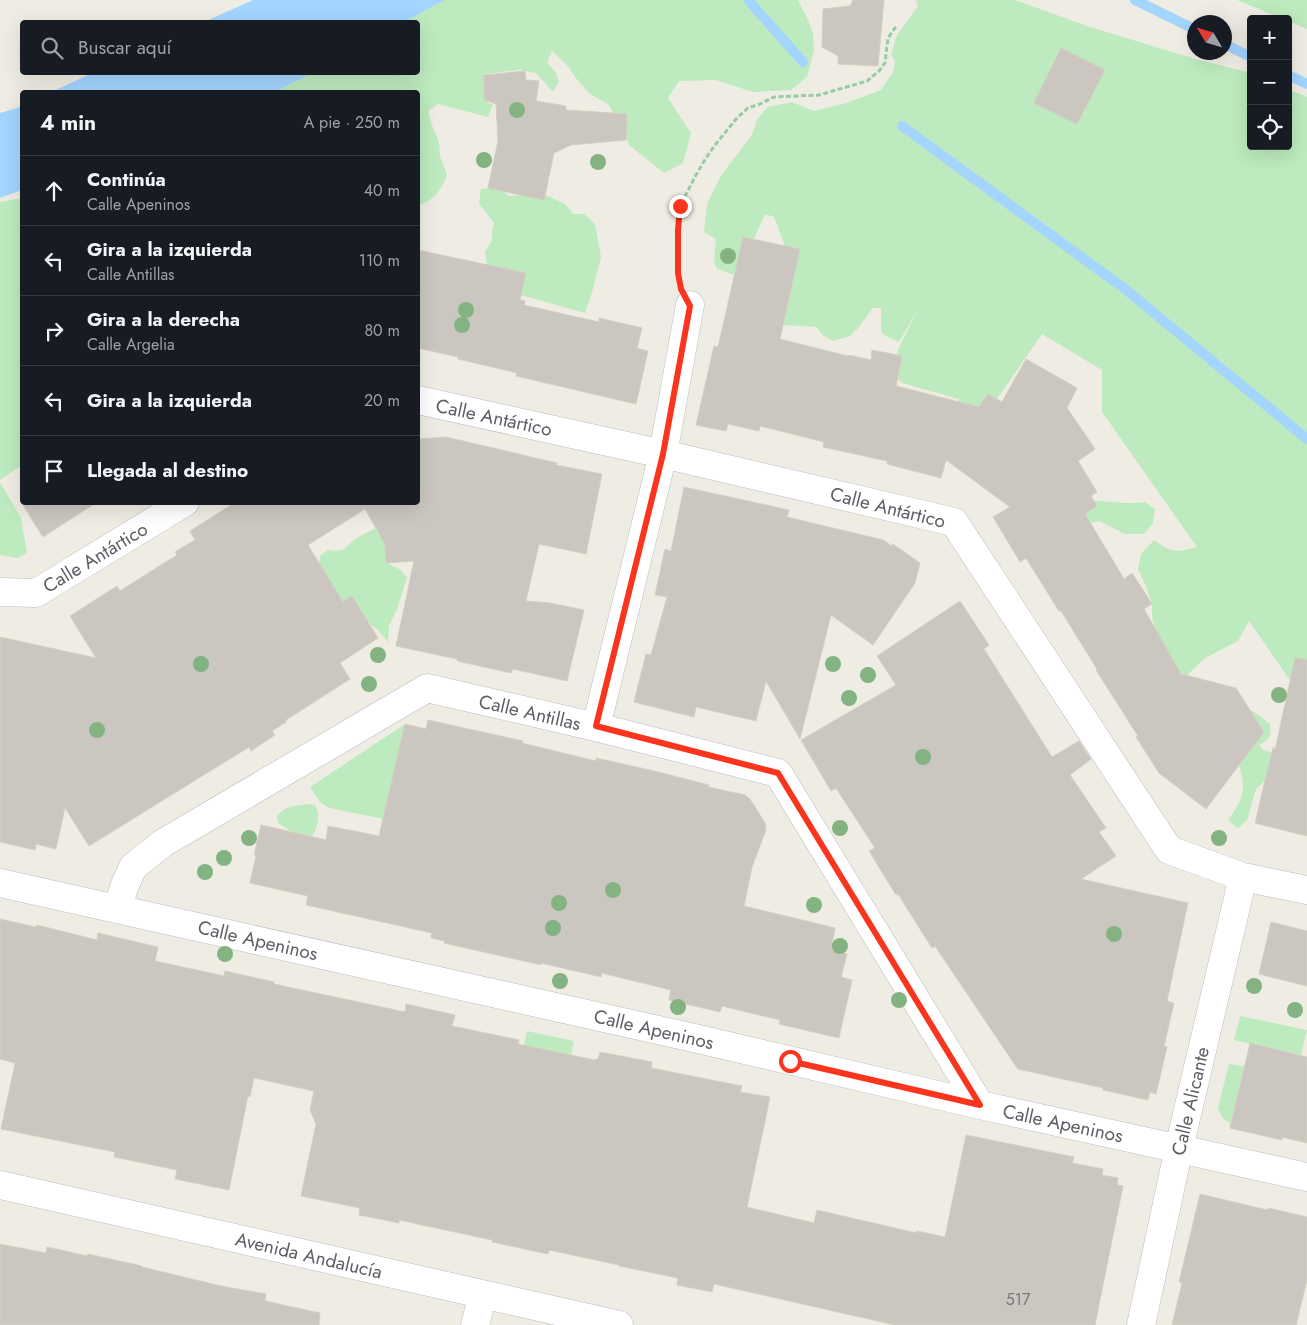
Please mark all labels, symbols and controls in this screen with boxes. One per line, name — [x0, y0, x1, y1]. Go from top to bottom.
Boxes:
north arrow — [1187, 15, 1232, 60]
map controls — [1247, 15, 1292, 150]
button: + — [1247, 15, 1292, 60]
search box — [20, 20, 420, 75]
icon: search — [38, 34, 66, 62]
text: Buscar aquí — [78, 34, 172, 61]
button: − — [1247, 60, 1292, 105]
button: locate — [1247, 105, 1292, 150]
text: 4 min — [40, 108, 96, 138]
text: A pie · 250 m — [304, 111, 400, 134]
text: Continúa — [87, 166, 166, 193]
icon: ahead — [40, 177, 68, 205]
text: 40 m — [364, 179, 400, 202]
text: Calle Apeninos — [87, 193, 190, 216]
route end — [669, 195, 692, 218]
text: Gira a la izquierda — [87, 236, 252, 263]
icon: left — [40, 247, 68, 275]
text: 110 m — [359, 249, 400, 272]
text: Calle Antillas — [87, 263, 175, 286]
text: Gira a la derecha — [87, 306, 240, 333]
icon: right — [40, 317, 68, 345]
text: 80 m — [364, 319, 400, 342]
text: Calle Argelia — [87, 333, 175, 356]
icon: left — [40, 387, 68, 415]
text: Gira a la izquierda — [87, 387, 252, 414]
text: 20 m — [364, 389, 400, 412]
street label: Calle Antártico — [433, 392, 554, 443]
icon: arrive — [40, 457, 68, 485]
text: Llegada al destino — [87, 457, 248, 484]
street label: Calle Antártico — [827, 480, 948, 535]
street label: Calle Antártico — [38, 515, 153, 599]
street label: Calle Antillas — [476, 688, 584, 737]
street label: Calle Apeninos — [195, 914, 321, 967]
street label: Calle Apeninos — [591, 1003, 717, 1056]
street label: Calle Alicante — [1165, 1044, 1216, 1158]
route start — [779, 1050, 802, 1073]
street label: Calle Apeninos — [1000, 1098, 1126, 1149]
street label: Avenida Andalucía — [233, 1225, 385, 1286]
house number: 517 — [1006, 1288, 1031, 1311]

